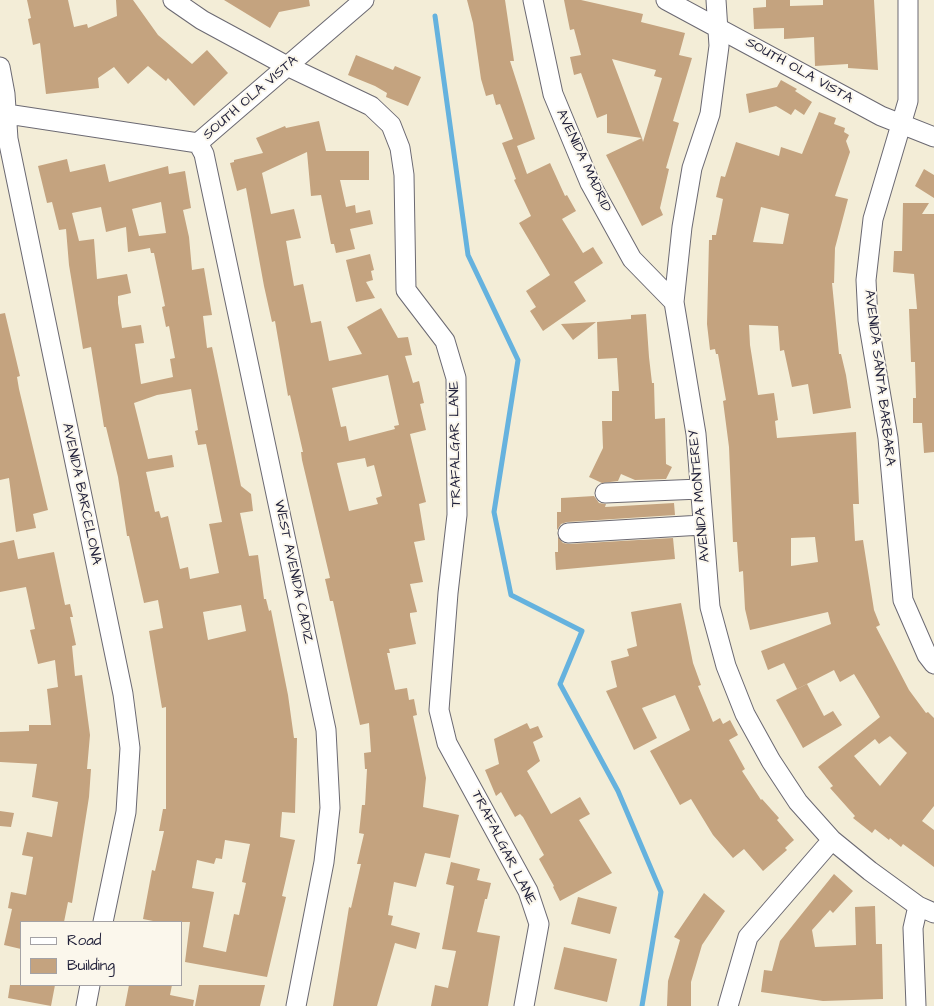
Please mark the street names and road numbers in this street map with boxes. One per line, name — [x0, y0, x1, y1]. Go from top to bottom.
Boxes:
street label: SOUTH OLA VISTA — [742, 34, 856, 108]
street label: SOUTH OLA VISTA — [200, 52, 302, 144]
street label: AVENIDA MADRID — [552, 107, 614, 215]
street label: AVENIDA SANTA BARBARA — [860, 289, 898, 467]
street label: TRAFALGAR LANE — [447, 381, 465, 507]
street label: AVENIDA BARCELONA — [58, 422, 104, 566]
street label: AVENIDA MONTEREY — [686, 429, 714, 563]
street label: WEST AVENIDA CADIZ — [270, 499, 316, 645]
street label: TRAFALGAR LANE — [467, 788, 539, 908]

